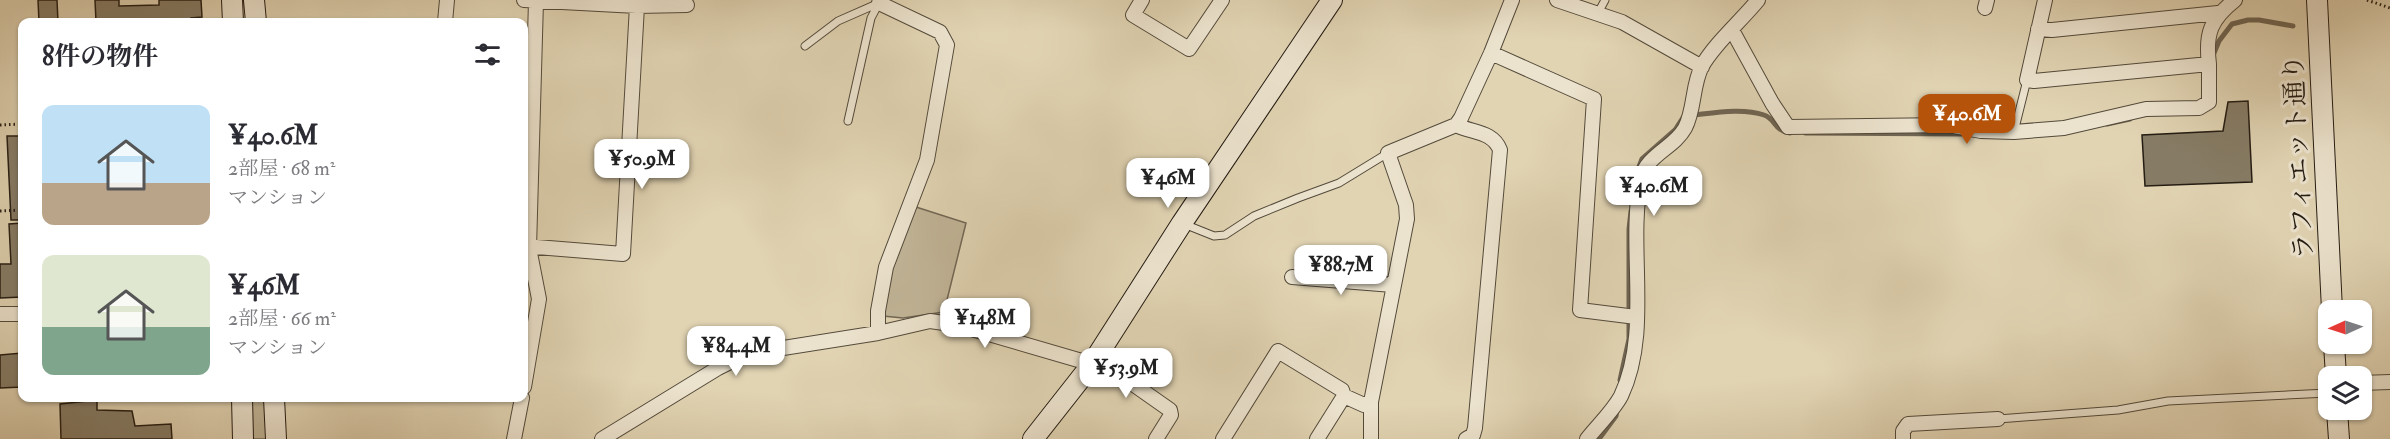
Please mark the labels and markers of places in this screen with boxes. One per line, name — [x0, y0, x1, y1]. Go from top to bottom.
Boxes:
pin: ¥40.6M — [1918, 94, 2016, 145]
pin: ¥50.9M — [593, 139, 691, 190]
pin: ¥46M — [1132, 158, 1204, 209]
pin: ¥40.6M — [1605, 166, 1703, 217]
pin: ¥88.7M — [1292, 245, 1390, 296]
pin: ¥148M — [943, 298, 1027, 349]
pin: ¥84.4M — [687, 326, 785, 377]
pin: ¥53.9M — [1077, 348, 1175, 399]

